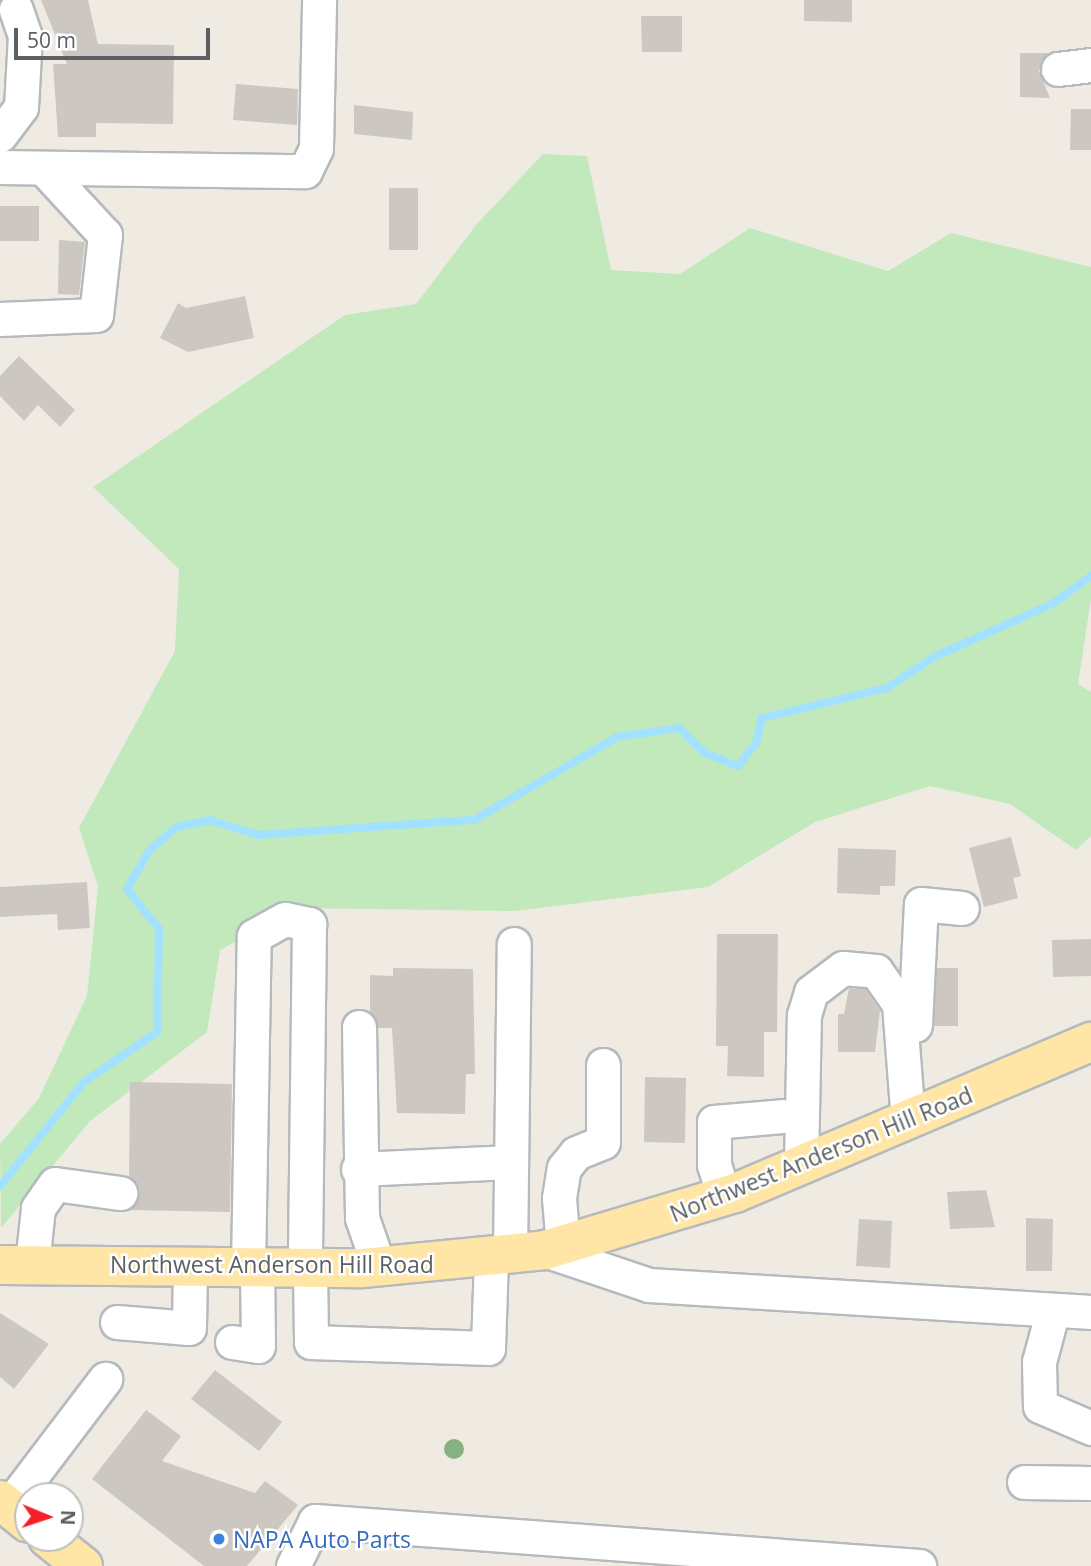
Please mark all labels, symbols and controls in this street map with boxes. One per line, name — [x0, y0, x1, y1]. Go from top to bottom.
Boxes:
scale bar — [18, 14, 214, 58]
text: 50 m — [27, 26, 76, 54]
street label: Northwest Anderson Hill Road — [666, 1081, 976, 1227]
street label: Northwest Anderson Hill Road — [110, 1250, 434, 1278]
north arrow — [14, 1482, 84, 1552]
text: N — [55, 1509, 81, 1526]
place label: NAPA Auto Parts — [233, 1525, 411, 1553]
marker: NAPA Auto Parts — [211, 1531, 227, 1547]

